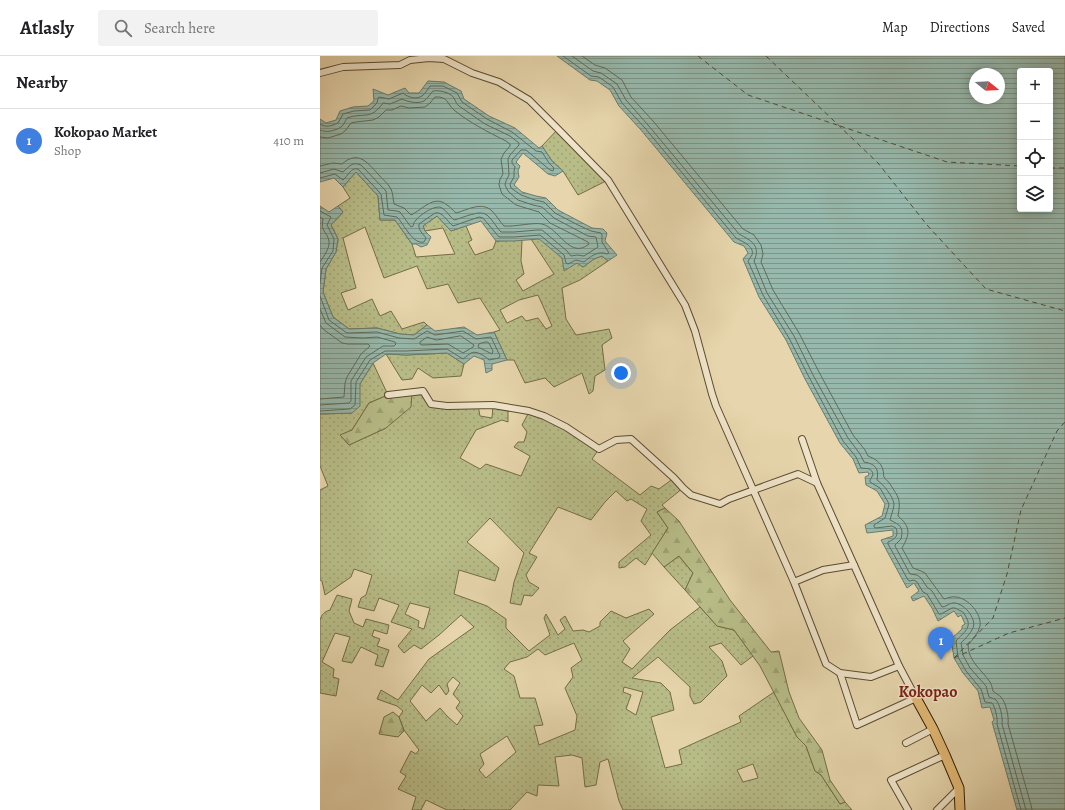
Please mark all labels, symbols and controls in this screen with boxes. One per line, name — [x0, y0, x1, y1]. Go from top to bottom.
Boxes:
search box — [98, 10, 378, 46]
text: Atlasly — [20, 15, 74, 41]
icon: search — [112, 17, 134, 39]
text: Search here — [144, 18, 215, 38]
text: Map — [882, 18, 908, 37]
text: Directions — [930, 18, 990, 37]
text: Saved — [1012, 18, 1045, 37]
north arrow — [969, 68, 1005, 104]
map controls — [1017, 68, 1053, 212]
button: + — [1017, 68, 1053, 104]
text: Nearby — [16, 71, 67, 94]
button: − — [1017, 104, 1053, 140]
text: Kokopao Market — [54, 122, 157, 142]
text: 1 — [27, 132, 31, 149]
text: 410 m — [273, 132, 304, 149]
button: locate — [1017, 140, 1053, 176]
text: Shop — [54, 142, 81, 159]
button: layers — [1017, 176, 1053, 212]
your location — [611, 363, 631, 383]
pin: 1 — [928, 627, 954, 660]
district label: Kokopao — [898, 681, 958, 703]

